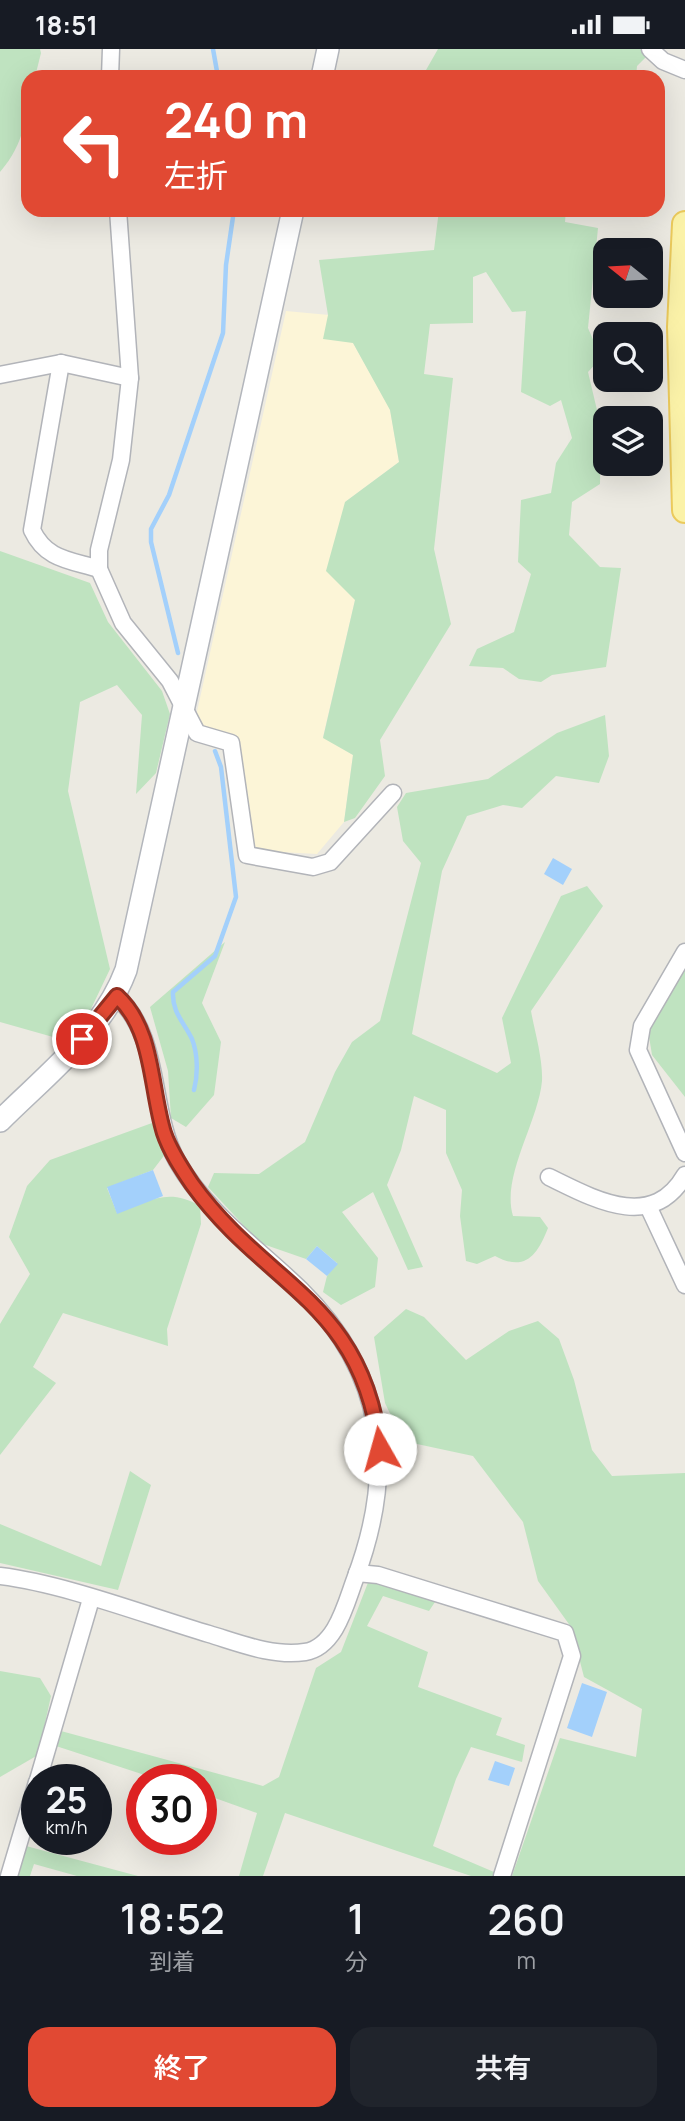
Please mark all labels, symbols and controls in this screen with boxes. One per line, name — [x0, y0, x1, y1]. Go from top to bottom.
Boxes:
text: 18:51 — [35, 7, 98, 43]
text: 240 m — [164, 86, 308, 153]
icon: left — [49, 98, 140, 189]
text: 左折 — [164, 153, 228, 197]
north arrow — [593, 238, 663, 308]
map controls — [593, 238, 663, 476]
button: search — [593, 322, 663, 392]
button: layers — [593, 406, 663, 476]
pin — [52, 1009, 112, 1069]
icon: arrive — [63, 1020, 101, 1058]
position arrow — [343, 1412, 417, 1486]
speed limit sign: 30 — [126, 1764, 217, 1855]
text: 25 — [46, 1776, 87, 1824]
text: km/h — [46, 1815, 87, 1839]
text: 18:52 — [120, 1889, 225, 1947]
text: 1 — [347, 1889, 365, 1947]
text: 260 — [487, 1890, 565, 1948]
text: m — [517, 1944, 536, 1976]
text: 到着 — [149, 1945, 195, 1977]
text: 分 — [345, 1945, 368, 1977]
button: 終了 — [28, 2027, 336, 2107]
button: 共有 — [350, 2027, 657, 2107]

